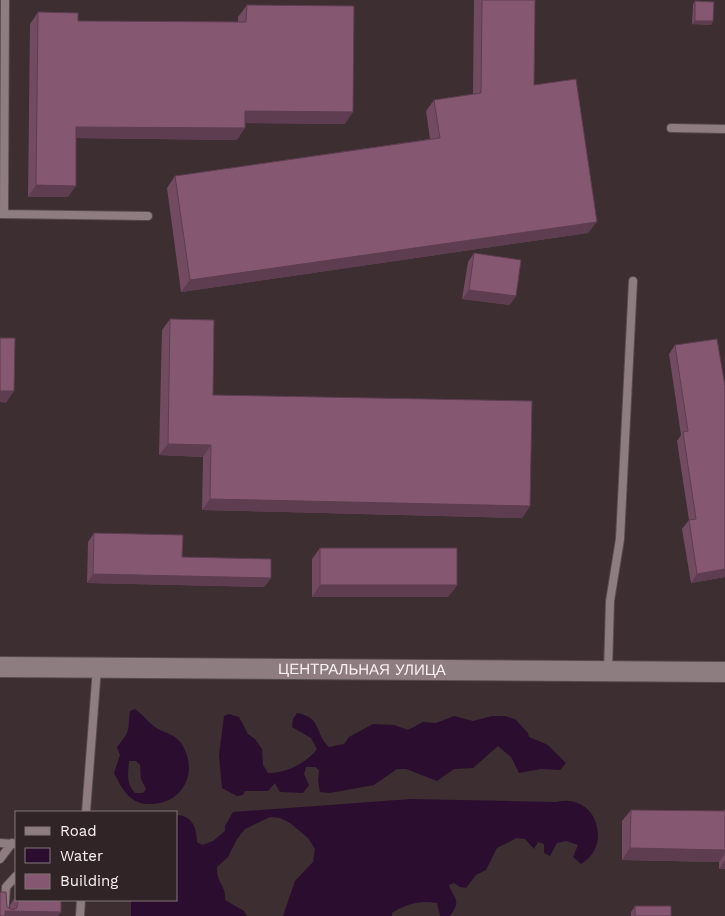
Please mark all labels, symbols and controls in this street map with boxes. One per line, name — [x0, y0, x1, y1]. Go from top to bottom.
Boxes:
street label: ЦЕНТРАЛЬНАЯ УЛИЦА — [278, 660, 446, 679]
legend — [15, 811, 178, 901]
text: Road — [60, 822, 97, 840]
text: Water — [60, 847, 103, 865]
text: Building — [60, 872, 118, 890]

